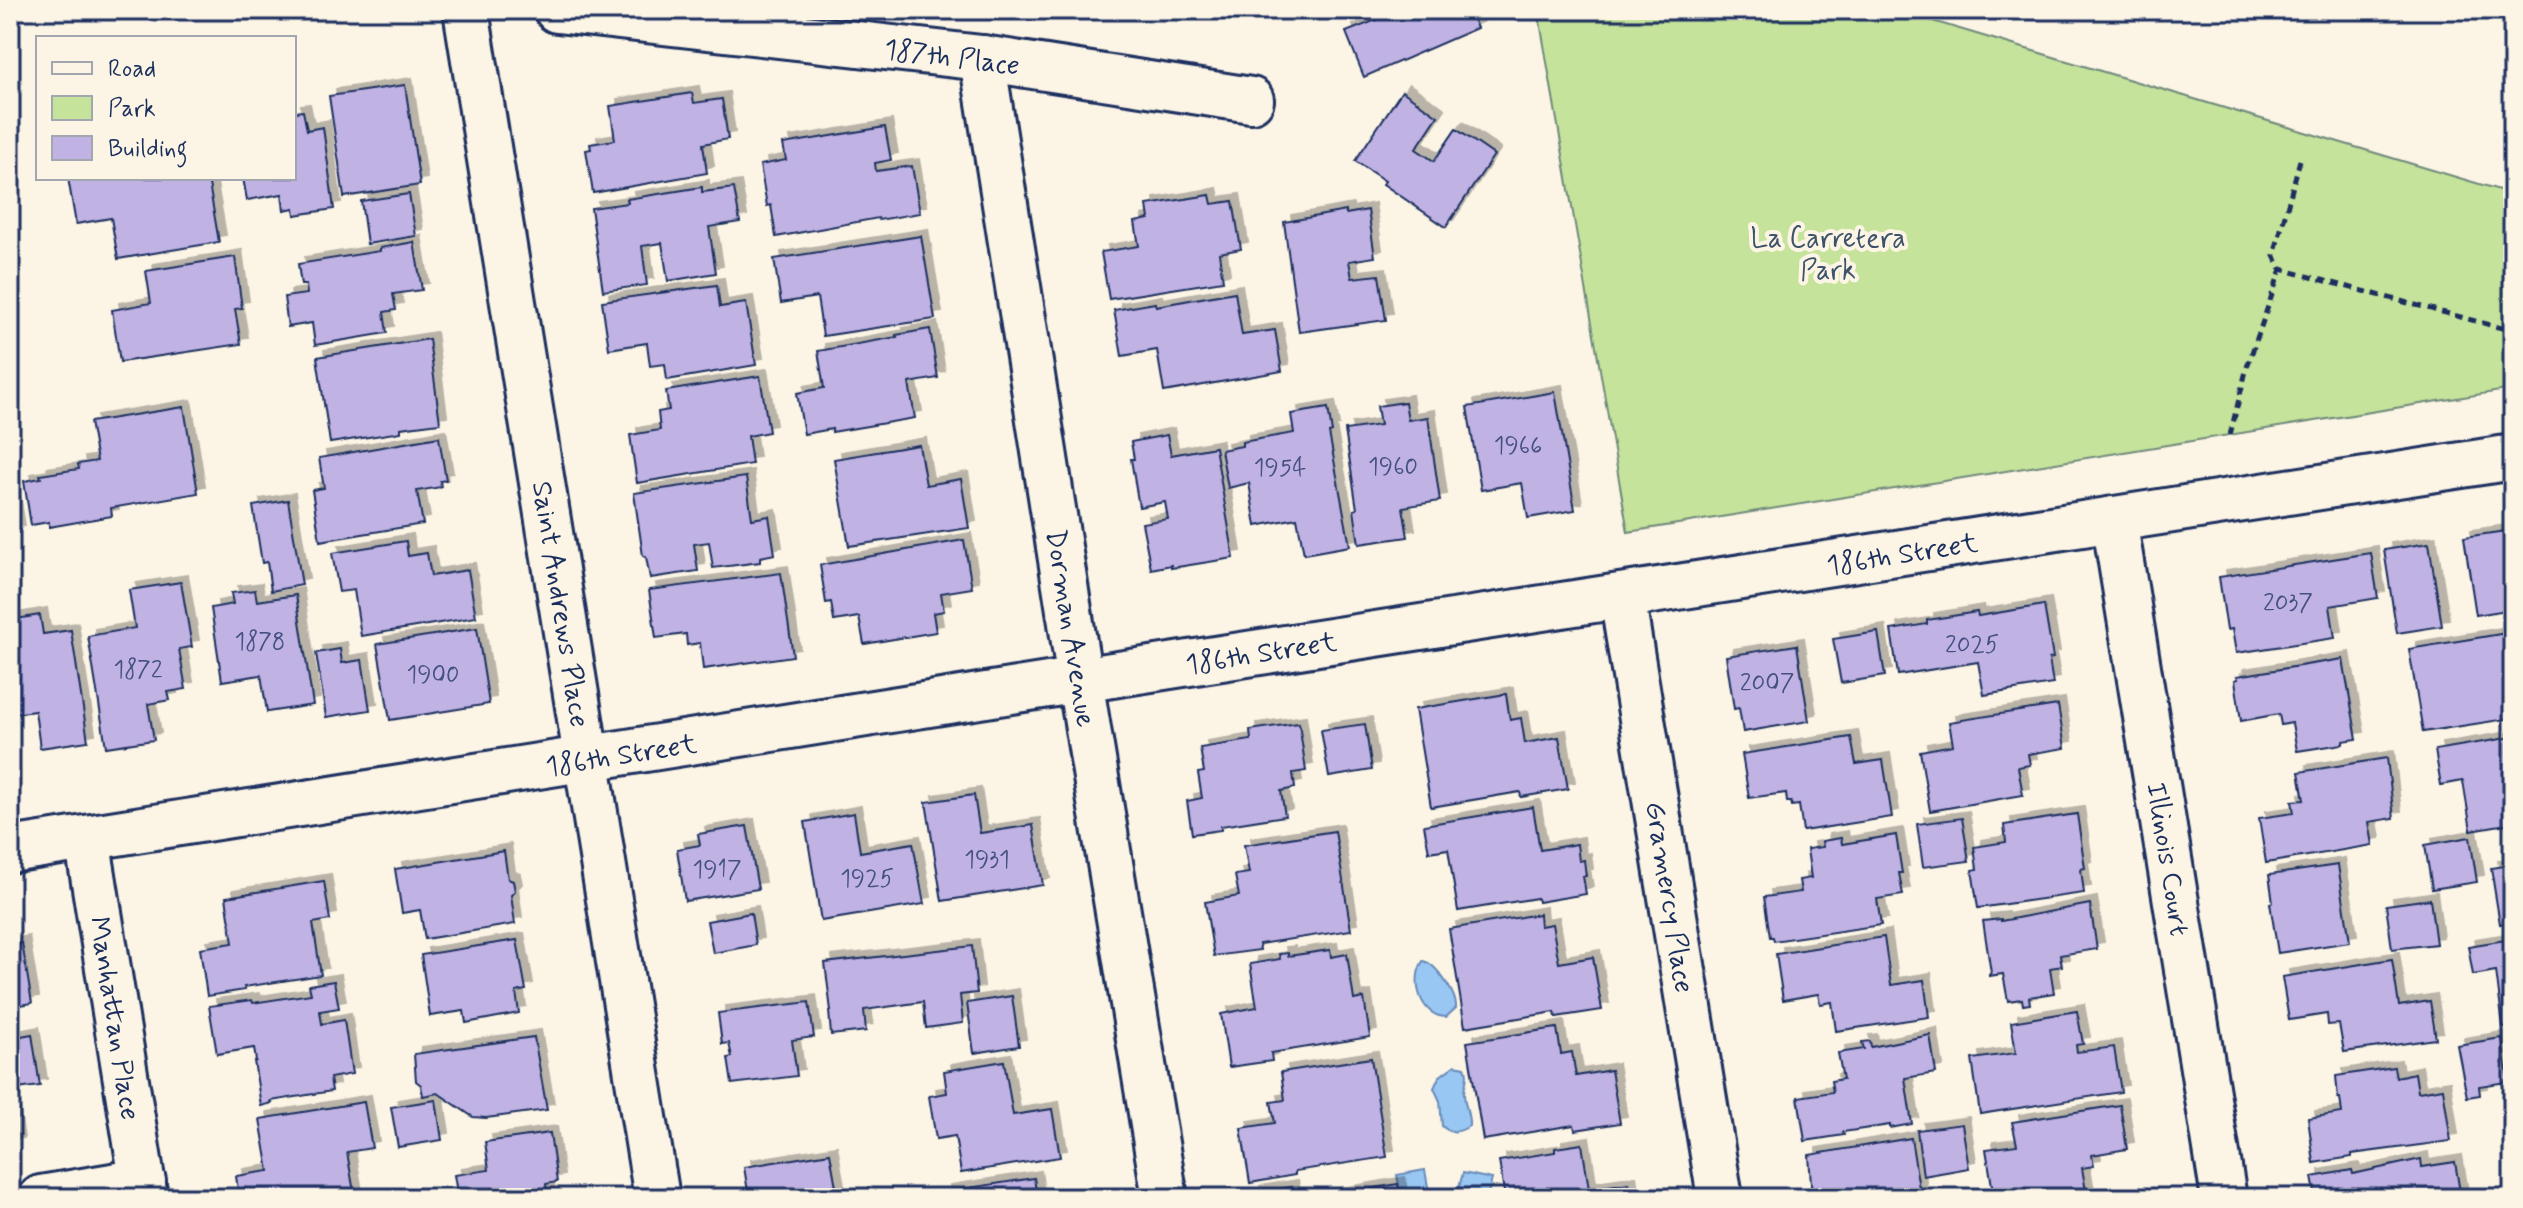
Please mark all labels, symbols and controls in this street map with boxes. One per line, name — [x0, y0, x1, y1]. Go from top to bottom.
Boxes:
street label: 187th Place — [882, 32, 1022, 85]
legend — [36, 36, 296, 180]
text: Road — [108, 54, 156, 85]
text: Park — [108, 94, 156, 125]
text: Building — [108, 134, 188, 168]
park label: La Carretera Park — [1750, 221, 1906, 290]
house number: 1966 — [1494, 431, 1542, 462]
house number: 1960 — [1368, 452, 1418, 483]
house number: 1954 — [1254, 453, 1306, 484]
street label: Saint Andrews Place — [522, 479, 597, 730]
street label: 186th Street — [1824, 525, 1981, 586]
street label: Dorman Avenue — [1036, 527, 1103, 730]
house number: 2037 — [2263, 588, 2313, 619]
street label: 186th Street — [1183, 624, 1340, 685]
house number: 1878 — [235, 627, 285, 658]
house number: 2025 — [1945, 630, 1999, 661]
house number: 1872 — [113, 655, 163, 686]
house number: 1900 — [407, 660, 459, 691]
house number: 2007 — [1740, 668, 1794, 699]
street label: 186th Street — [543, 726, 700, 787]
street label: Illinois Court — [2136, 780, 2197, 939]
street label: Gramercy Place — [1635, 799, 1702, 996]
house number: 1931 — [964, 845, 1010, 876]
house number: 1917 — [693, 855, 741, 886]
house number: 1925 — [840, 864, 894, 895]
street label: Manhattan Place — [79, 914, 148, 1123]

